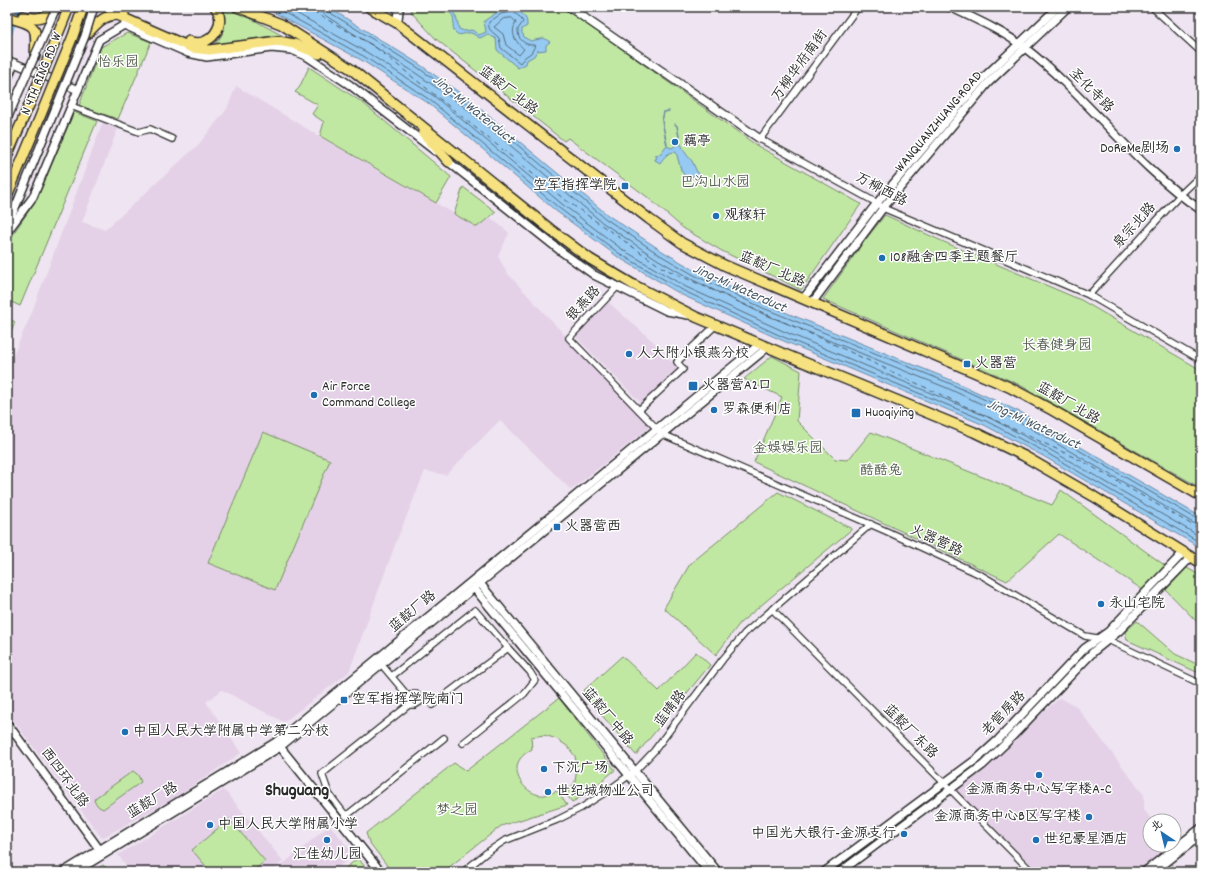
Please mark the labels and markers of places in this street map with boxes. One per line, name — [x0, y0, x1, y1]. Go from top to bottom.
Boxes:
place label: 藕亭 — [683, 132, 711, 152]
marker: 藕亭 — [670, 137, 680, 147]
place label: DoReMe剧场 — [1100, 139, 1169, 159]
marker: DoReMe剧场 — [1172, 144, 1182, 154]
place label: 空军指挥学院 — [533, 176, 617, 196]
marker: 空军指挥学院 — [620, 181, 630, 191]
place label: 观稼轩 — [724, 206, 766, 226]
marker: 观稼轩 — [711, 211, 721, 221]
place label: 108融舍四季主题餐厅 — [890, 248, 1018, 268]
marker: 108融舍四季主题餐厅 — [877, 253, 887, 263]
place label: 人大附小银燕分校 — [637, 344, 749, 364]
marker: 人大附小银燕分校 — [624, 349, 634, 359]
place label: 火器营 — [975, 354, 1017, 374]
marker: 火器营 — [962, 359, 972, 369]
place label: 火器营A2口 — [702, 376, 772, 396]
place label: Air Force Command College — [322, 377, 415, 413]
marker: 火器营A2口 — [687, 380, 699, 392]
marker: Air Force Command College — [309, 390, 319, 400]
place label: 罗森便利店 — [722, 400, 792, 420]
place label: Huoqiying — [865, 403, 914, 423]
marker: 罗森便利店 — [709, 405, 719, 415]
marker: Huoqiying — [850, 407, 862, 419]
place label: 火器营西 — [565, 517, 621, 537]
marker: 火器营西 — [552, 522, 562, 532]
place label: 永山宅院 — [1109, 594, 1165, 614]
marker: 永山宅院 — [1096, 599, 1106, 609]
place label: 空军指挥学院南门 — [352, 690, 464, 710]
marker: 空军指挥学院南门 — [339, 695, 349, 705]
place label: 中国人民大学附属中学第二分校 — [133, 722, 329, 742]
marker: 中国人民大学附属中学第二分校 — [120, 727, 130, 737]
place label: 下沉广场 — [552, 759, 608, 779]
marker: 下沉广场 — [539, 764, 549, 774]
marker: 金源商务中心写字楼A-C — [1034, 770, 1044, 780]
place label: 金源商务中心写字楼A-C — [966, 780, 1112, 800]
place label: 世纪城物业公司 — [556, 782, 654, 802]
marker: 世纪城物业公司 — [543, 787, 553, 797]
place label: 金源商务中心B区写字楼 — [934, 807, 1081, 827]
marker: 金源商务中心B区写字楼 — [1084, 812, 1094, 822]
place label: 中国人民大学附属小学 — [218, 815, 358, 835]
marker: 中国人民大学附属小学 — [205, 820, 215, 830]
place label: 中国光大银行-金源支行 — [751, 824, 896, 844]
marker: 中国光大银行-金源支行 — [899, 829, 909, 839]
place label: 世纪豪星酒店 — [1044, 830, 1128, 850]
marker: 汇佳幼儿园 — [322, 835, 332, 845]
marker: 世纪豪星酒店 — [1031, 835, 1041, 845]
place label: 汇佳幼儿园 — [292, 845, 362, 865]

